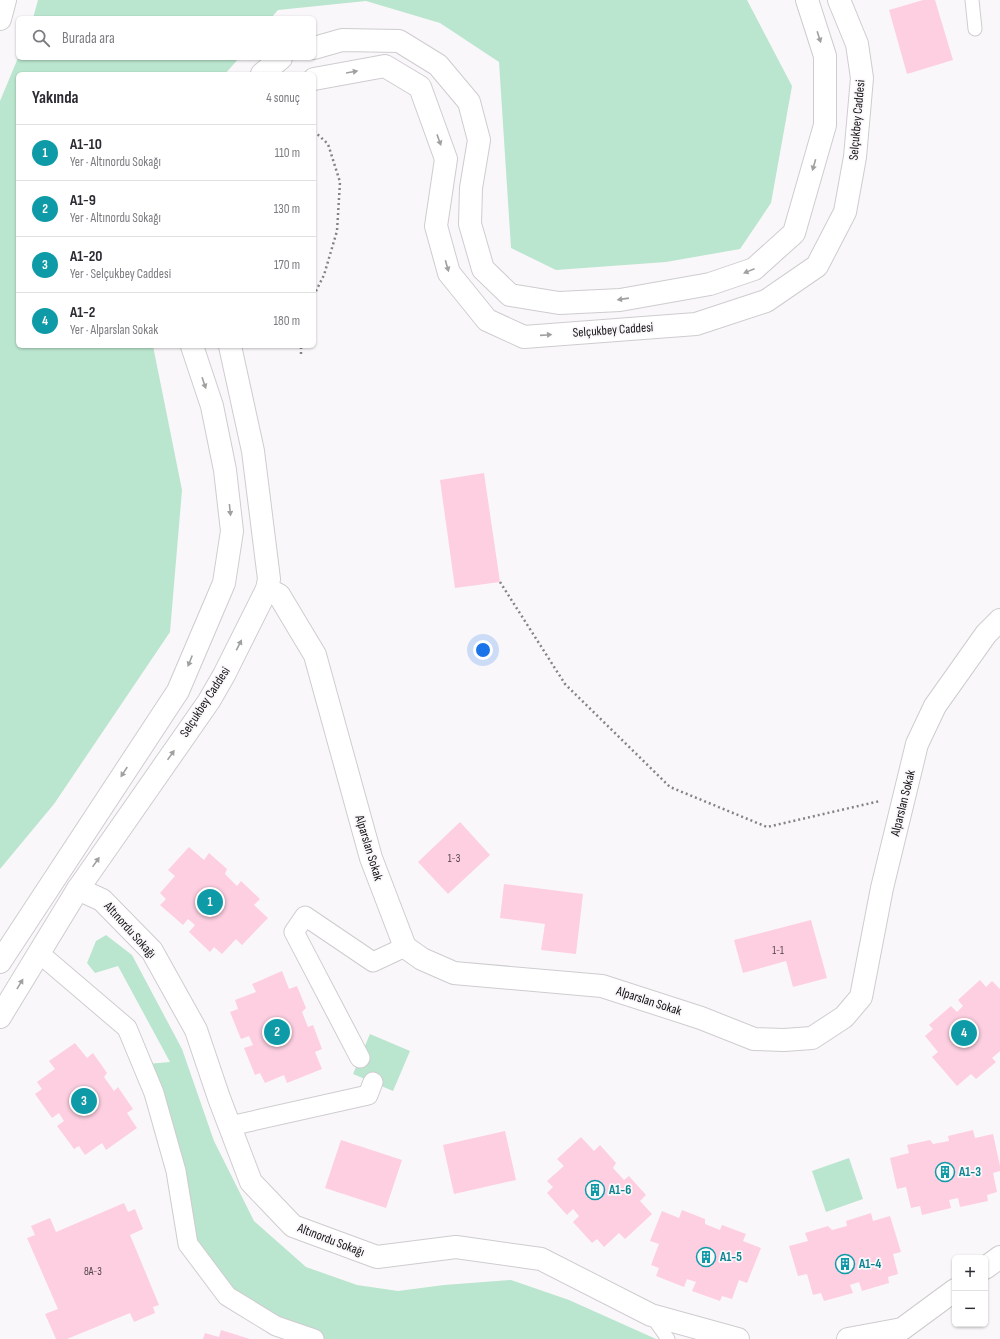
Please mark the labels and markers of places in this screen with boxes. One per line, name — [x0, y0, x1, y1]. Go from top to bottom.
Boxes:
pin: 1 — [197, 887, 223, 917]
pin: 2 — [264, 1017, 290, 1047]
pin: 4 — [951, 1018, 977, 1048]
pin: 3 — [71, 1086, 97, 1116]
building icon: A1-3 — [934, 1161, 956, 1183]
place label: A1-3 — [958, 1164, 981, 1180]
building icon: A1-6 — [584, 1179, 606, 1201]
place label: A1-6 — [608, 1182, 631, 1198]
building icon: A1-5 — [695, 1246, 717, 1268]
place label: A1-5 — [719, 1249, 742, 1265]
building icon: A1-4 — [834, 1253, 856, 1275]
place label: A1-4 — [858, 1256, 881, 1272]

